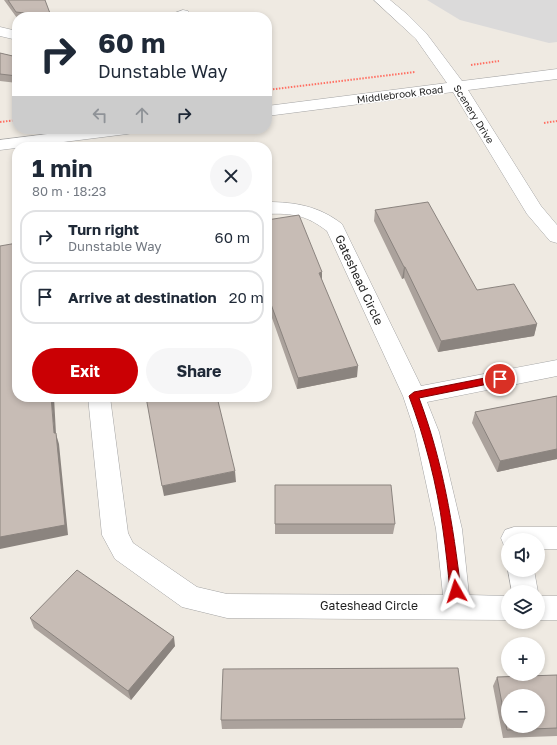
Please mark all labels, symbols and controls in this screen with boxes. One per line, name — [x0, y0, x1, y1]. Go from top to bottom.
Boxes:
text: 60 m — [98, 26, 165, 59]
icon: right — [32, 28, 84, 80]
text: Dunstable Way — [98, 60, 228, 82]
street label: Middlebrook Road — [356, 83, 444, 105]
street label: Scenery Drive — [451, 83, 497, 146]
icon: left — [89, 104, 111, 126]
icon: ahead — [131, 104, 153, 126]
icon: right — [173, 104, 195, 126]
text: 1 min — [32, 153, 92, 182]
button: close — [210, 155, 252, 197]
text: 80 m · 18:23 — [32, 183, 106, 199]
text: Turn right — [68, 220, 139, 238]
icon: right — [34, 226, 56, 248]
text: 60 m — [215, 228, 250, 246]
street label: Gateshead Circle — [332, 232, 387, 327]
text: Dunstable Way — [68, 238, 162, 254]
icon: arrive — [34, 286, 56, 308]
text: Arrive at destination — [68, 288, 217, 306]
text: 20 m — [229, 288, 264, 306]
button: Exit — [32, 348, 138, 394]
button: Share — [146, 348, 252, 394]
pin — [483, 362, 517, 396]
icon: arrive — [489, 368, 511, 390]
map controls — [501, 533, 545, 733]
button: sound — [501, 533, 545, 577]
position arrow — [435, 570, 477, 612]
button: layers — [501, 585, 545, 629]
street label: Gateshead Circle — [320, 598, 418, 613]
button: + — [501, 637, 545, 681]
button: − — [501, 689, 545, 733]

